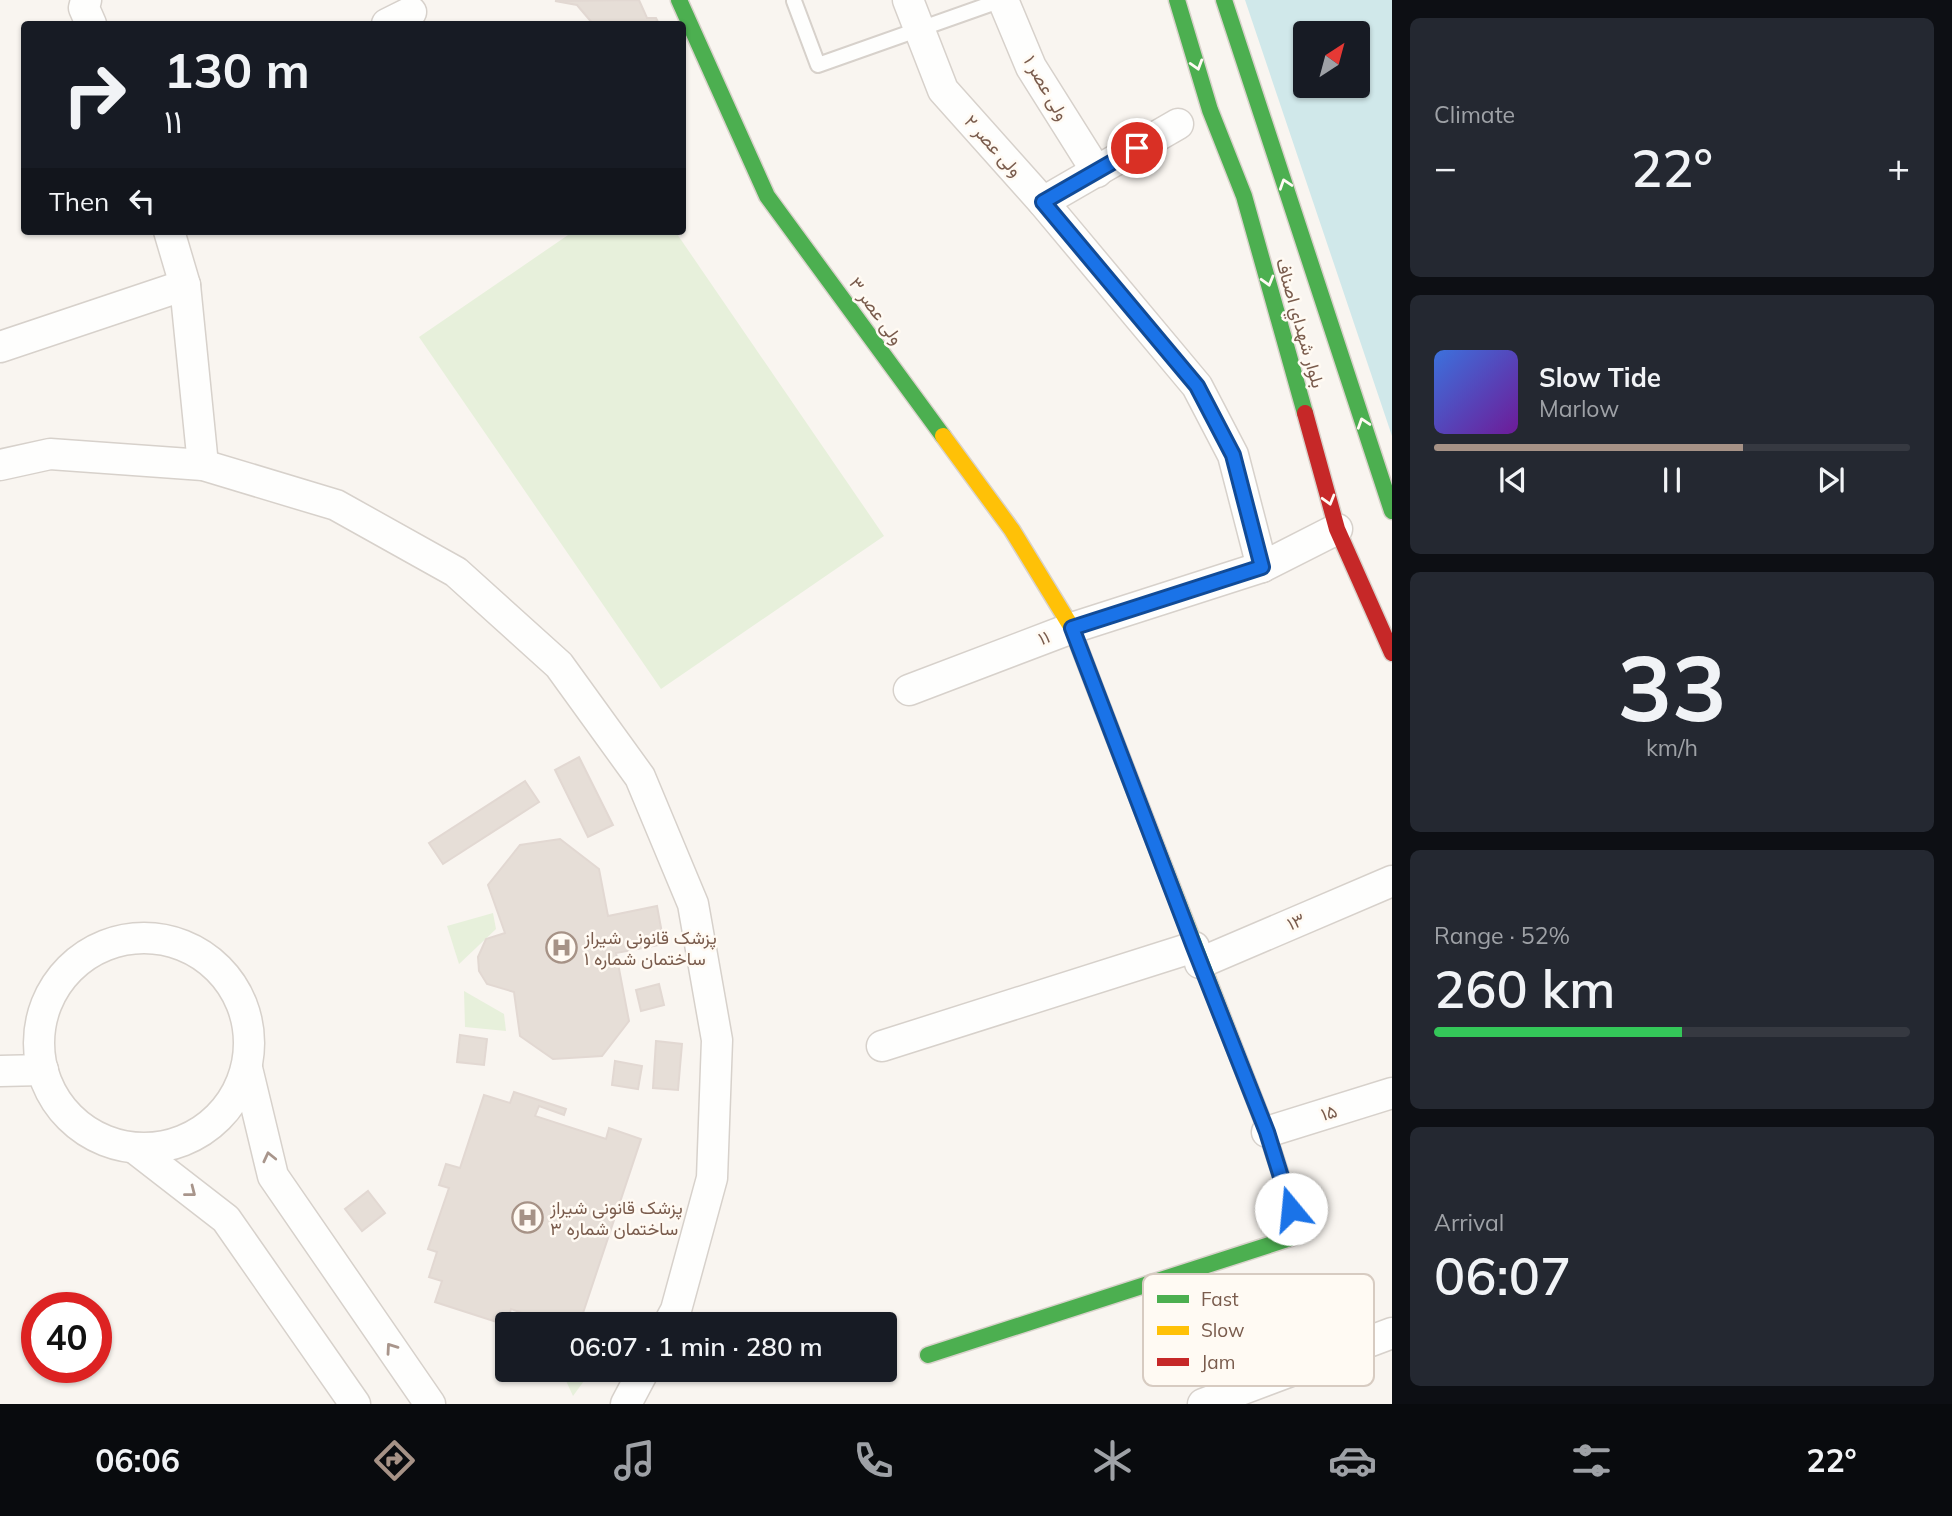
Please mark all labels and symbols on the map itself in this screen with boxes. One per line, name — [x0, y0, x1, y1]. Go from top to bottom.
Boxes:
north arrow — [1293, 21, 1370, 98]
street label: ولی عصر ۱ — [1019, 51, 1074, 124]
one-way arrow — [1188, 59, 1203, 71]
street label: ولی عصر ۲ — [960, 110, 1027, 181]
pin — [1107, 118, 1167, 178]
one-way arrow — [1278, 178, 1293, 190]
street label: بلوار شهداي اصناف — [1267, 255, 1330, 392]
street label: ولی عصر ۳ — [844, 272, 909, 349]
one-way arrow — [1260, 275, 1274, 287]
one-way arrow — [1357, 417, 1371, 430]
one-way arrow — [1321, 494, 1335, 506]
street label: ۱۱ — [1035, 625, 1053, 650]
street label: ۱۳ — [1283, 908, 1308, 935]
place label: پزشک قانونی شیراز ساختمان شماره ۱ — [583, 926, 717, 970]
hospital icon: پزشک قانونی شیراز ساختمان شماره ۱ — [544, 931, 578, 965]
street label: ۱۵ — [1318, 1099, 1340, 1126]
one-way arrow — [263, 1152, 277, 1164]
position arrow — [1254, 1172, 1328, 1246]
one-way arrow — [184, 1183, 196, 1196]
place label: پزشک قانونی شیراز ساختمان شماره ٣ — [549, 1196, 683, 1240]
hospital icon: پزشک قانونی شیراز ساختمان شماره ٣ — [510, 1201, 544, 1235]
legend — [1143, 1274, 1374, 1386]
text: Fast — [1201, 1287, 1239, 1311]
speed limit sign: 40 — [21, 1292, 112, 1383]
text: Slow — [1201, 1318, 1245, 1342]
one-way arrow — [387, 1343, 399, 1356]
text: Jam — [1201, 1350, 1235, 1374]

